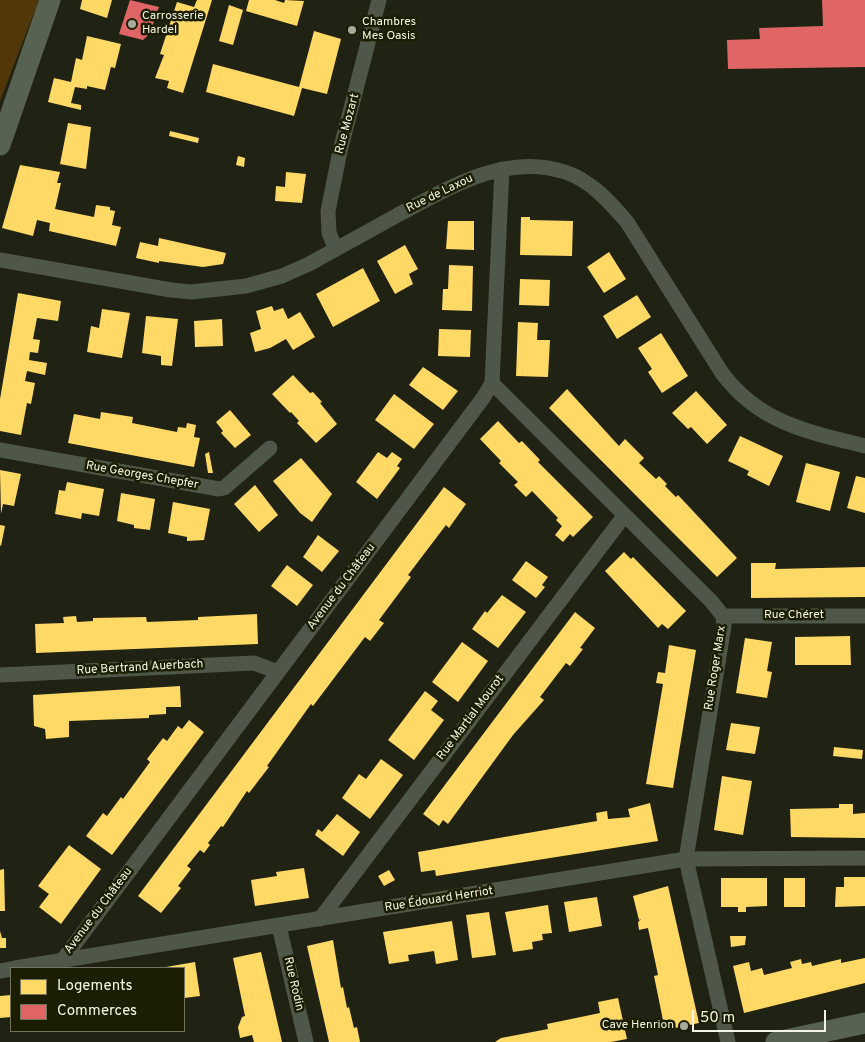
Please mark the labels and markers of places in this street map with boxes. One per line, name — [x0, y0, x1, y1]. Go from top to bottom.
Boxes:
place label: Carrosserie Hardel — [142, 10, 204, 38]
place label: Chambres Mes Oasis — [362, 16, 416, 44]
marker: Carrosserie Hardel — [126, 18, 138, 30]
marker: Chambres Mes Oasis — [346, 24, 358, 36]
place label: Cave Henrion — [602, 1019, 674, 1033]
marker: Cave Henrion — [678, 1020, 690, 1032]

